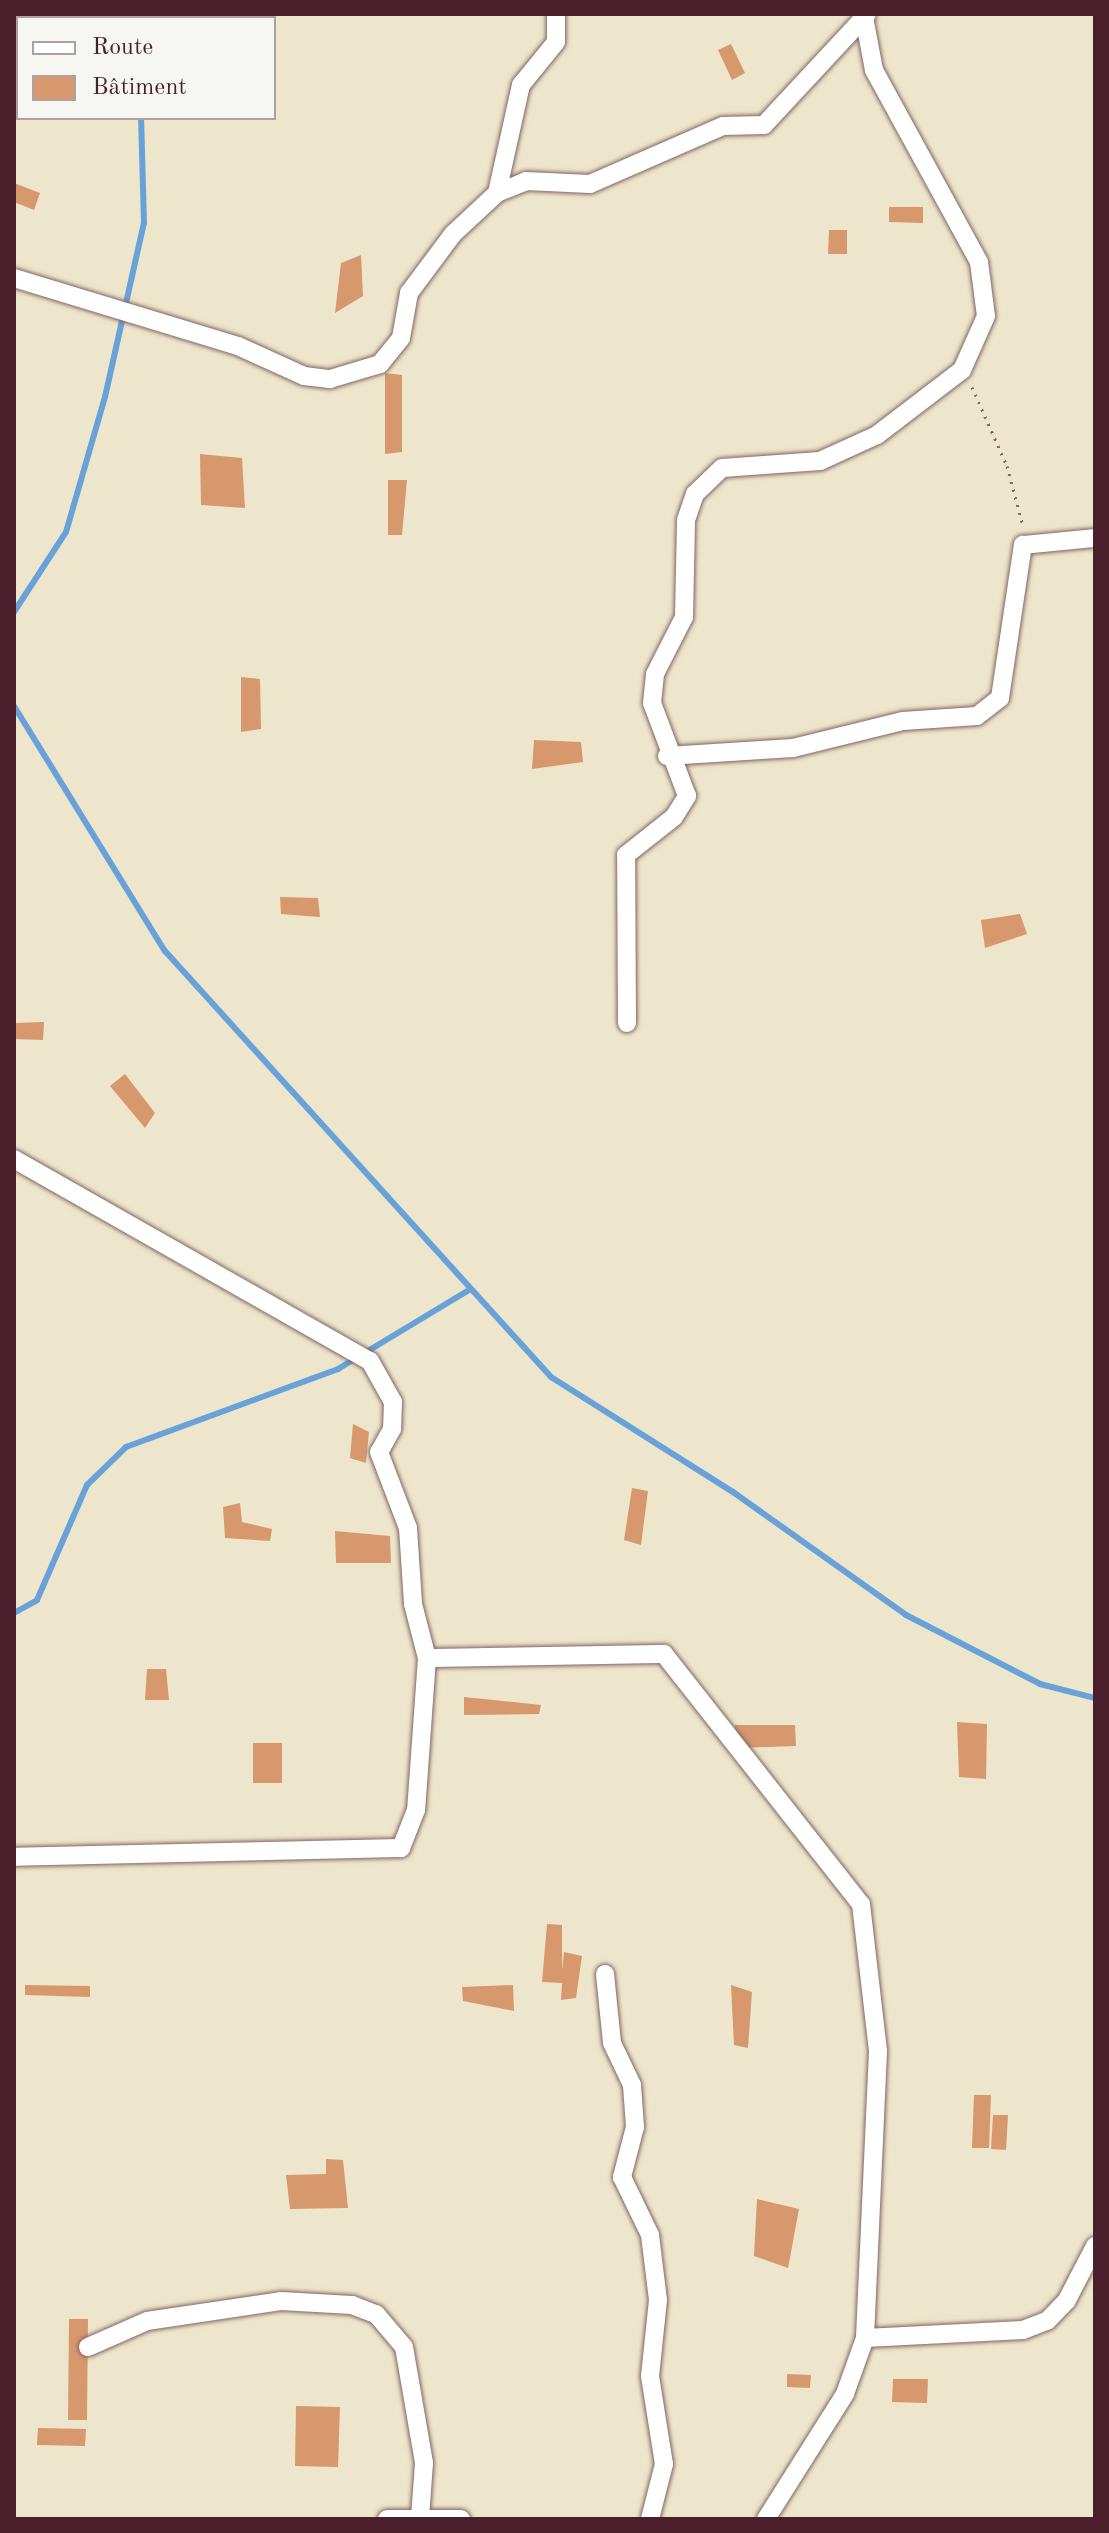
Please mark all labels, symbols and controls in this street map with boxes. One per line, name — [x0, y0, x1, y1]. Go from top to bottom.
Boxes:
legend — [16, 16, 276, 120]
text: Route — [92, 36, 153, 60]
text: Bâtiment — [92, 76, 187, 100]

